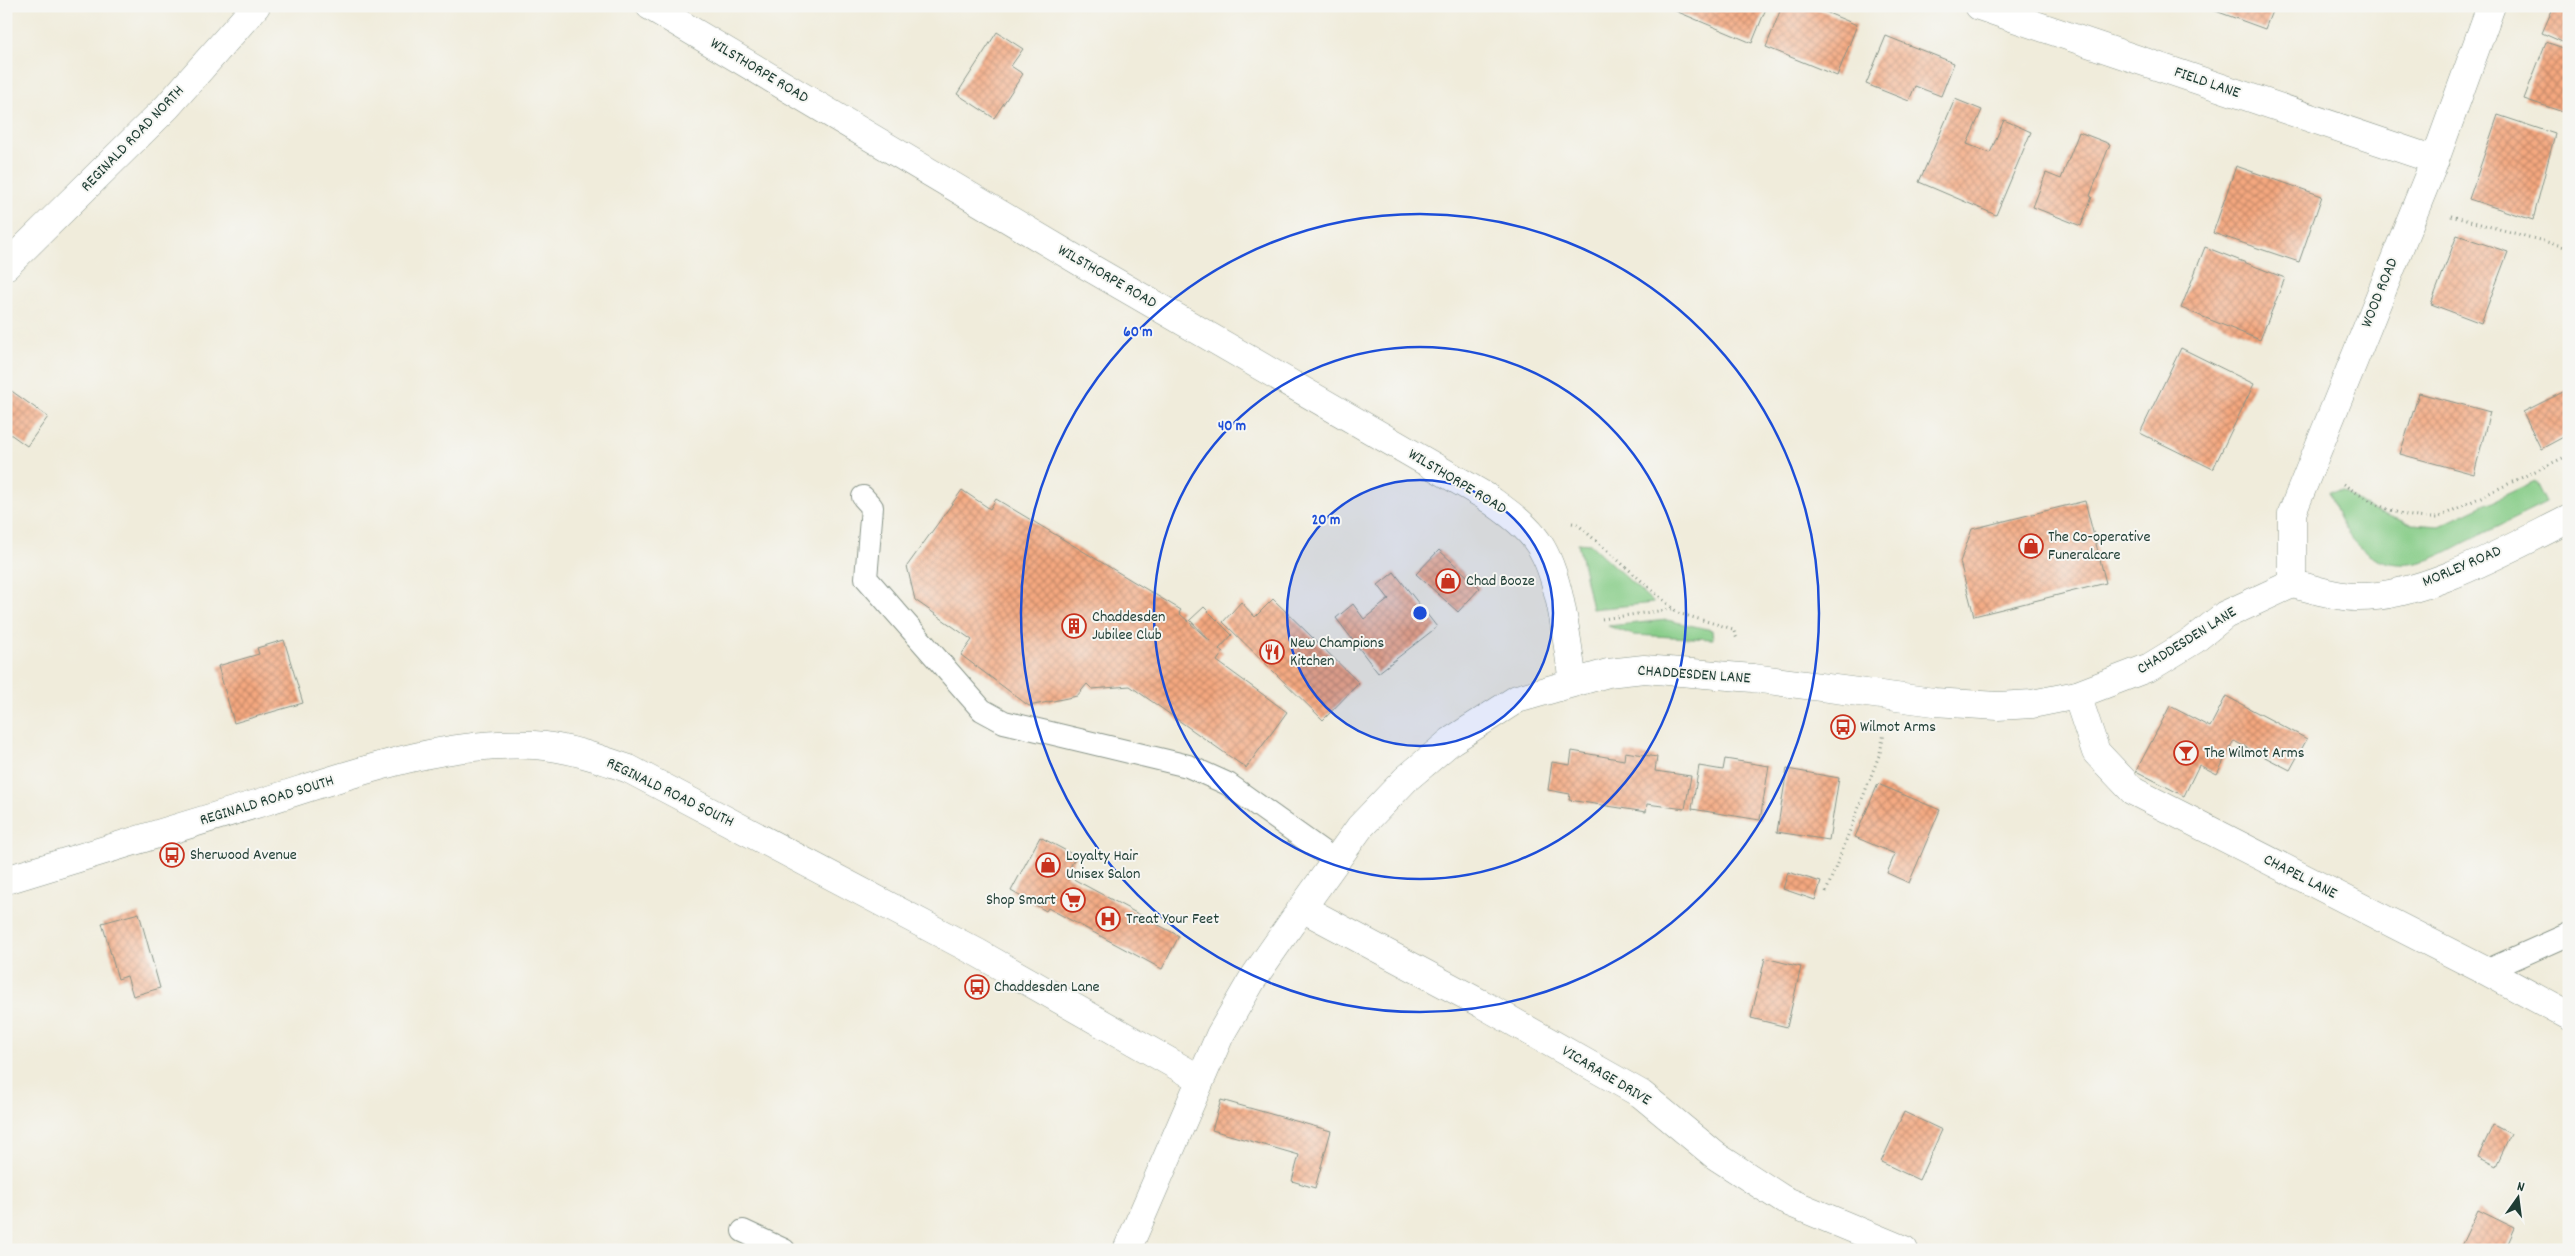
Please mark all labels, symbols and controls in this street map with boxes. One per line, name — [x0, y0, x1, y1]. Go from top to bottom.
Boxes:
street label: WILSTHORPE ROAD — [705, 32, 813, 110]
street label: FIELD LANE — [2171, 61, 2244, 105]
street label: REGINALD ROAD NORTH — [76, 81, 190, 197]
street label: WILSTHORPE ROAD — [1053, 239, 1161, 315]
street label: WOOD ROAD — [2356, 255, 2404, 331]
text: 60 m — [1123, 322, 1153, 344]
text: 40 m — [1218, 416, 1246, 438]
street label: WILSTHORPE ROAD — [1403, 443, 1511, 521]
text: 20 m — [1312, 510, 1340, 532]
place label: The Co-operative Funeralcare — [2048, 526, 2150, 567]
shop icon: The Co-operative Funeralcare — [2018, 533, 2044, 559]
street label: MORLEY ROAD — [2419, 540, 2505, 594]
shop icon: Chad Booze — [1435, 568, 1461, 594]
place label: Chad Booze — [1466, 570, 1535, 593]
street label: CHADDESDEN LANE — [2133, 601, 2242, 681]
centre of rings — [1411, 604, 1429, 622]
place label: Chaddesden Jubilee Club — [1092, 606, 1165, 647]
building icon: Chaddesden Jubilee Club — [1061, 613, 1087, 639]
place label: New Champions Kitchen — [1290, 632, 1384, 673]
restaurant icon: New Champions Kitchen — [1259, 639, 1285, 665]
street label: CHADDESDEN LANE — [1637, 660, 1752, 690]
bus stop icon: Wilmot Arms — [1830, 714, 1856, 740]
place label: Wilmot Arms — [1860, 716, 1936, 739]
bar icon: The Wilmot Arms — [2173, 740, 2199, 766]
place label: The Wilmot Arms — [2204, 742, 2305, 765]
street label: REGINALD ROAD SOUTH — [602, 752, 738, 834]
street label: REGINALD ROAD SOUTH — [197, 770, 337, 832]
bus stop icon: Sherwood Avenue — [159, 842, 185, 868]
place label: Sherwood Avenue — [190, 844, 297, 867]
place label: Loyalty Hair Unisex Salon — [1066, 845, 1140, 886]
street label: CHAPEL LANE — [2259, 849, 2342, 906]
shop icon: Loyalty Hair Unisex Salon — [1035, 852, 1061, 878]
supermarket icon: Shop Smart — [1060, 887, 1086, 913]
place label: Shop Smart — [986, 889, 1056, 912]
hospital icon: Treat Your Feet — [1095, 906, 1121, 932]
place label: Treat Your Feet — [1126, 908, 1219, 931]
bus stop icon: Chaddesden Lane — [964, 974, 990, 1000]
place label: Chaddesden Lane — [994, 976, 1100, 999]
street label: VICARAGE DRIVE — [1557, 1040, 1656, 1112]
north arrow — [2492, 1174, 2542, 1224]
text: N — [2515, 1177, 2527, 1198]

